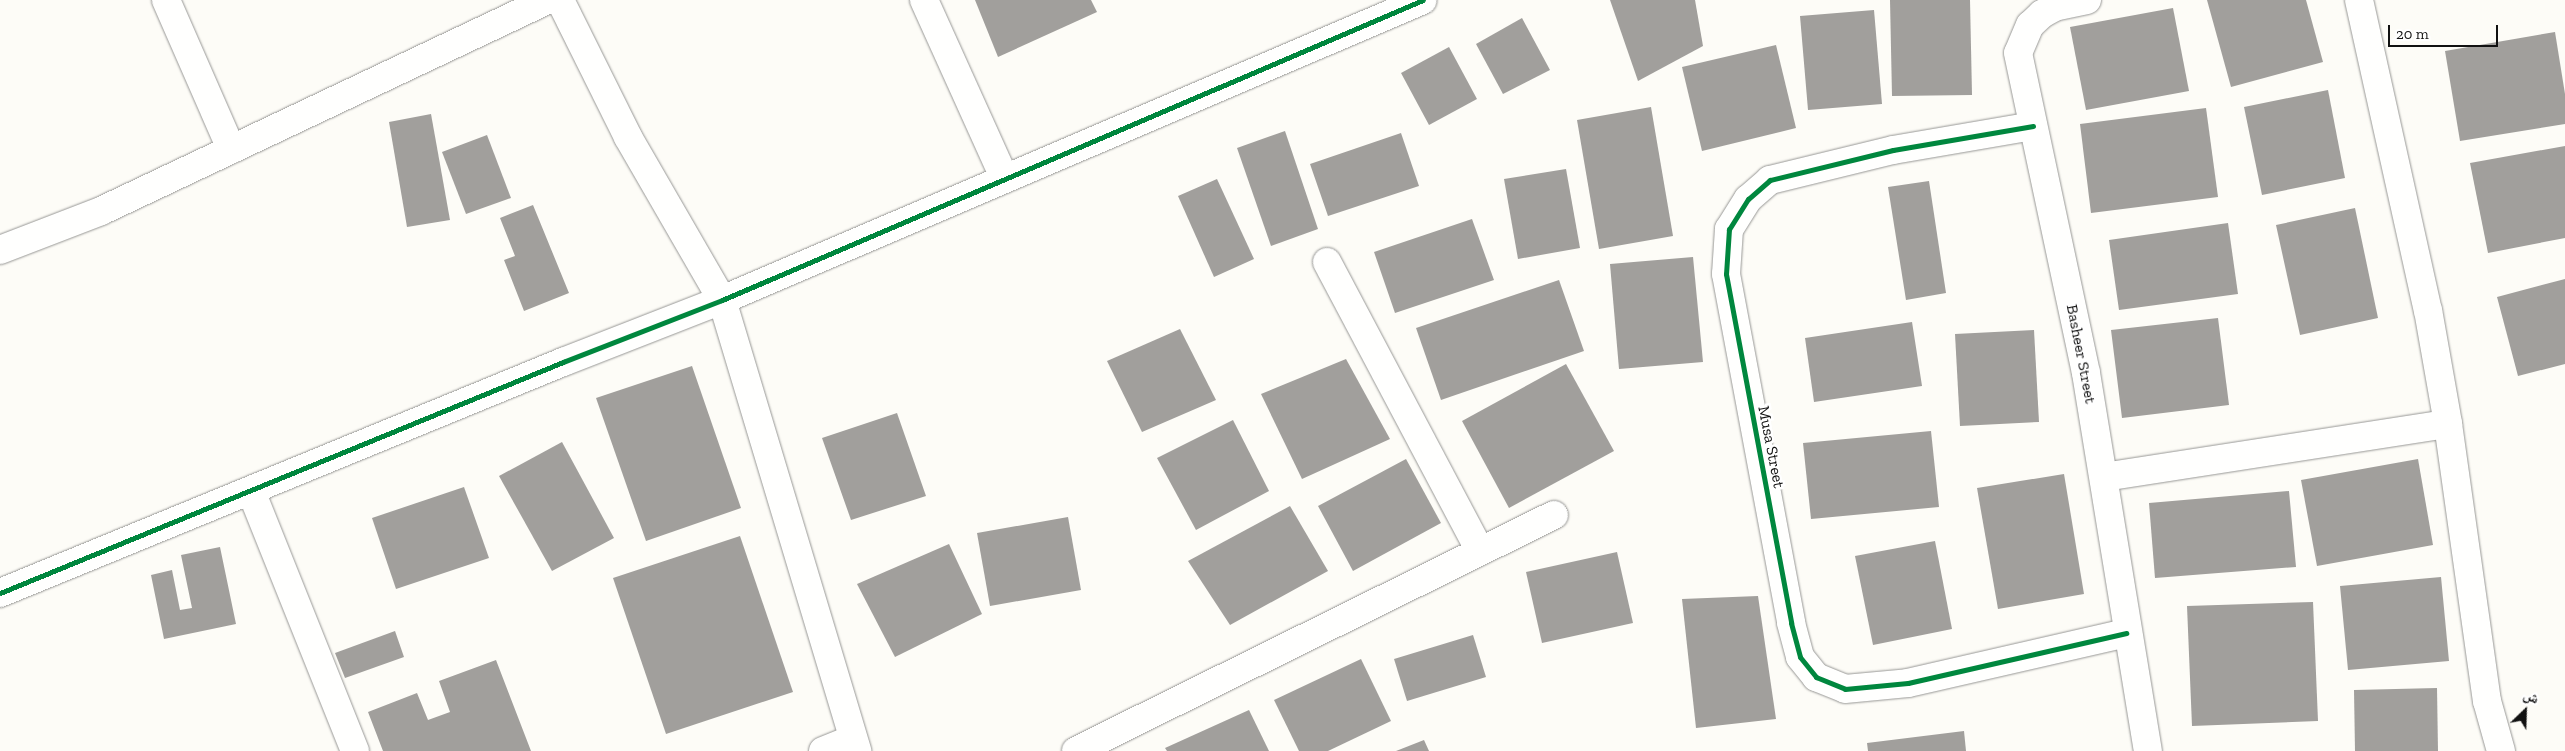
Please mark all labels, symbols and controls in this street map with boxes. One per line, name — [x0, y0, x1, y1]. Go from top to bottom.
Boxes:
scale bar — [2390, 15, 2500, 47]
text: 20 m — [2396, 25, 2429, 43]
street label: Basheer Street — [2062, 303, 2100, 405]
street label: Musa Street — [1754, 404, 1788, 490]
north arrow — [2500, 686, 2550, 736]
text: ش — [2521, 686, 2542, 708]

